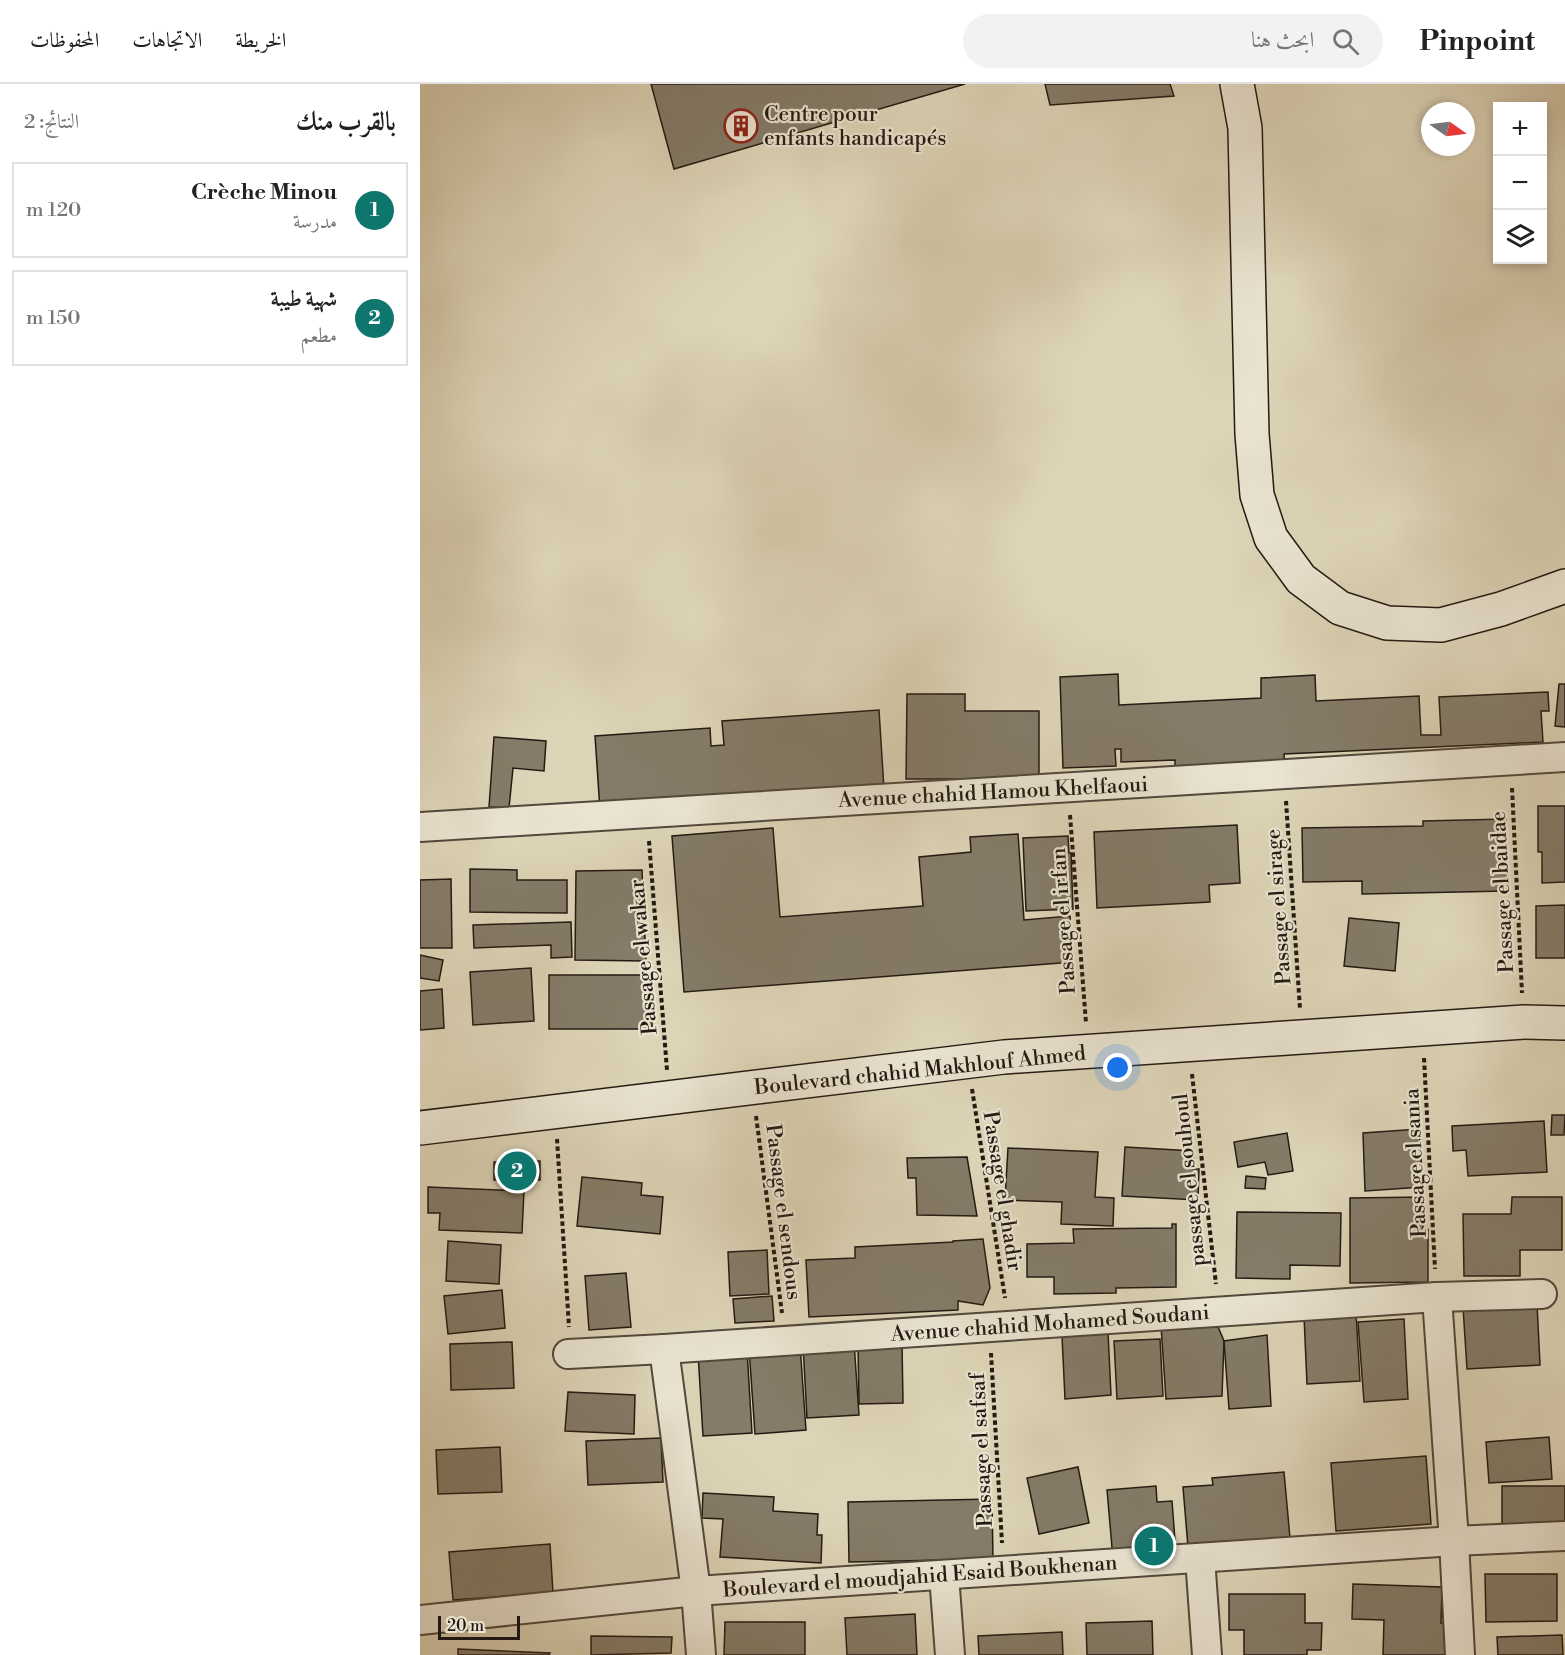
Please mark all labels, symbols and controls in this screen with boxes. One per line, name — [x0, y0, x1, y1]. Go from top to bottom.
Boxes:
search box — [963, 14, 1383, 68]
text: Pinpoint — [1419, 24, 1535, 59]
icon: search — [1329, 25, 1362, 58]
text: ابحث هنا — [1251, 27, 1314, 54]
text: المحفوظات — [30, 28, 99, 54]
text: الاتجاهات — [132, 28, 202, 54]
text: الخريطة — [235, 28, 286, 54]
place label: Centre pour enfants handicapés — [764, 102, 947, 152]
north arrow — [1421, 102, 1475, 156]
map controls — [1493, 102, 1547, 264]
button: + — [1493, 102, 1547, 156]
text: بالقرب منك — [296, 106, 396, 138]
building icon: Centre pour enfants handicapés — [723, 108, 759, 144]
text: النتائج: 2 — [24, 110, 79, 135]
button: − — [1493, 156, 1547, 210]
text: Crèche Minou — [191, 179, 337, 206]
text: 120 m — [26, 198, 81, 223]
text: 1 — [370, 198, 379, 223]
text: مدرسة — [293, 210, 337, 235]
button: layers — [1493, 210, 1547, 264]
text: شهية طيبة — [271, 286, 337, 313]
text: 150 m — [26, 306, 81, 331]
text: 2 — [368, 306, 381, 331]
text: مطعم — [300, 324, 337, 349]
street label: Avenue chahid Hamou Khelfaoui — [836, 772, 1149, 814]
street label: Passage el baidae — [1486, 810, 1520, 974]
street label: Passage el sirage — [1261, 828, 1297, 986]
street label: Passage el irfan — [1046, 846, 1082, 995]
street label: Passage el wakar — [624, 878, 664, 1036]
street label: Boulevard chahid Makhlouf Ahmed — [752, 1041, 1087, 1101]
your location — [1103, 1053, 1132, 1082]
street label: Passage el sania — [1399, 1087, 1433, 1238]
street label: passage el souhoul — [1168, 1092, 1212, 1268]
street label: Passage el ghadir — [977, 1109, 1027, 1273]
street label: Passage el sendous — [759, 1123, 807, 1301]
pin: 2 — [498, 1148, 536, 1194]
street label: Avenue chahid Mohamed Soudani — [889, 1300, 1210, 1348]
street label: Passage el safsaf — [965, 1371, 999, 1528]
pin: 1 — [1134, 1524, 1174, 1568]
street label: Boulevard el moudjahid Esaid Boukhenan — [721, 1550, 1119, 1604]
scale bar — [438, 1613, 520, 1640]
text: 20 m — [447, 1616, 484, 1636]

